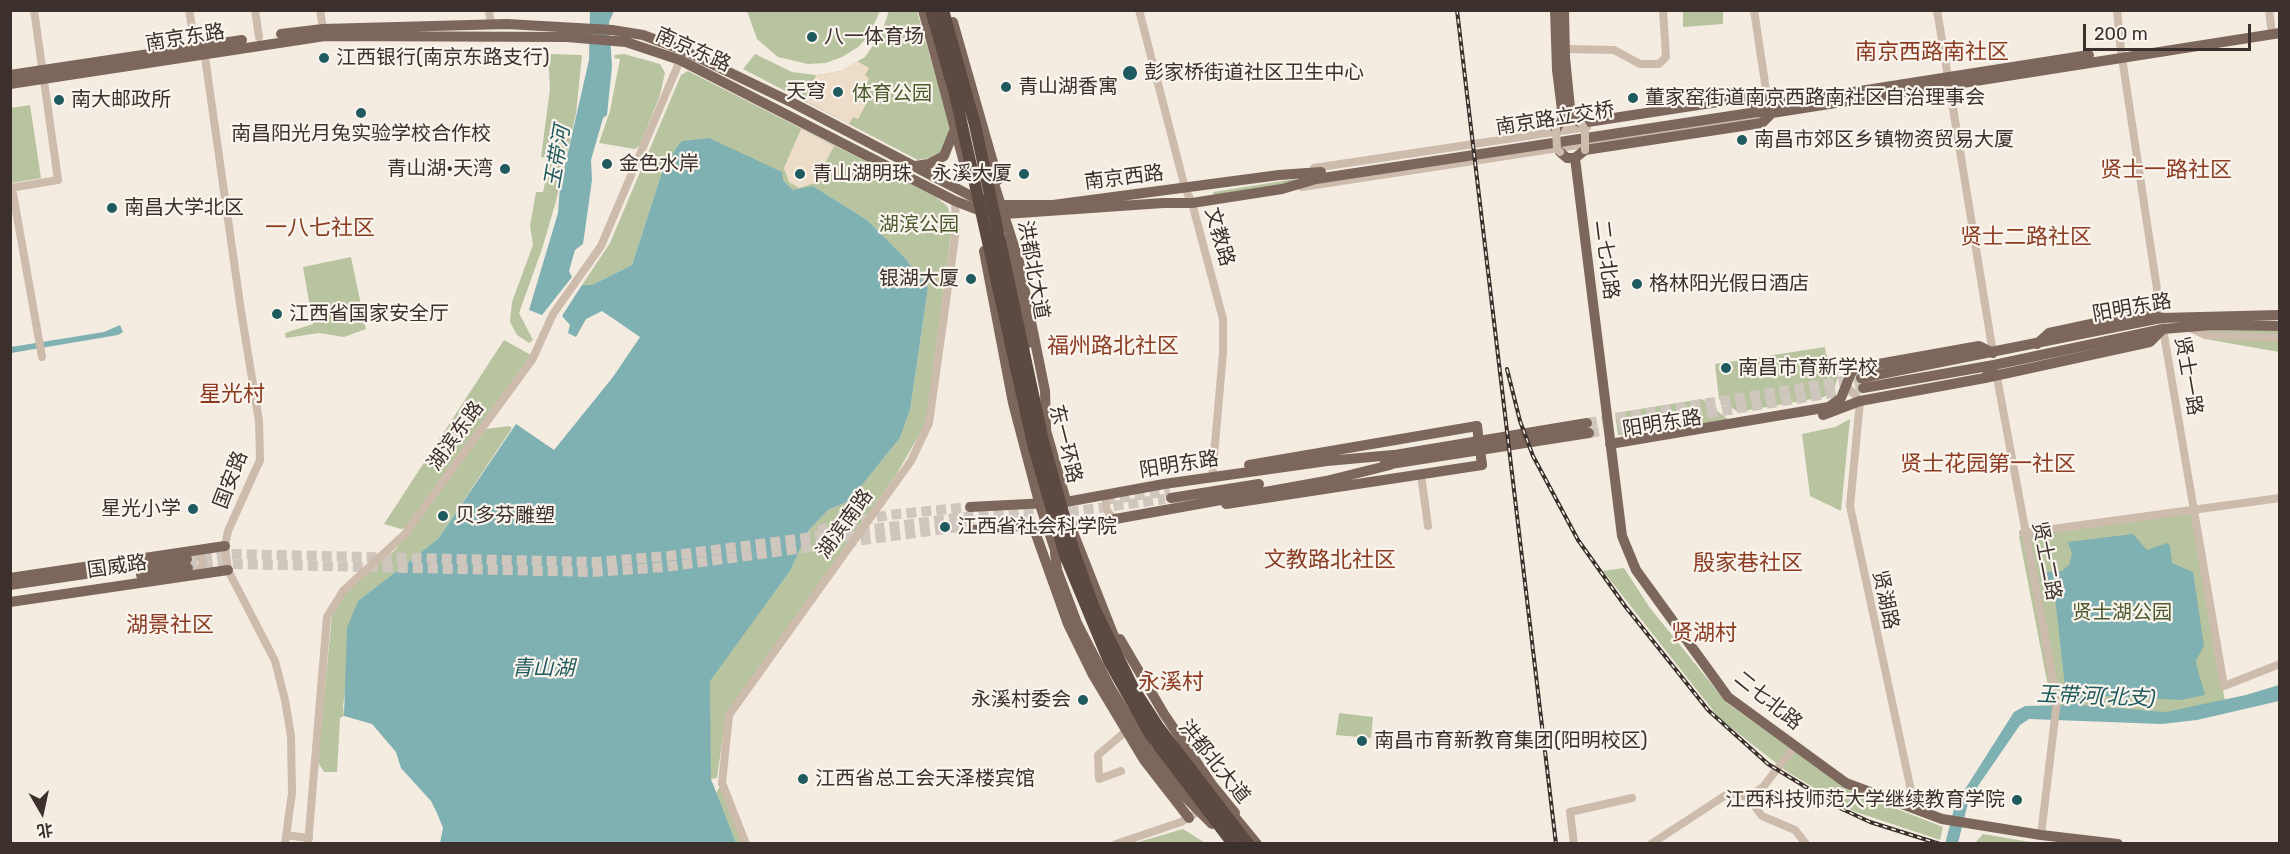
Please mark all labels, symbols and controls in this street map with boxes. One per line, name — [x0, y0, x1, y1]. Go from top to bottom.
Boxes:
scale bar — [2086, 12, 2254, 50]
street label: 南京东路 — [144, 20, 226, 56]
street label: 南京东路 — [652, 23, 734, 77]
text: 200 m — [2094, 23, 2148, 45]
place label: 八一体育场 — [824, 25, 924, 49]
marker: 八一体育场 — [805, 30, 819, 44]
district label: 南京西路南社区 — [1855, 40, 2009, 66]
place label: 江西银行(南京东路支行) — [336, 46, 550, 70]
marker: 江西银行(南京东路支行) — [317, 51, 331, 65]
place label: 彭家桥街道社区卫生中心 — [1144, 61, 1364, 85]
marker: 彭家桥街道社区卫生中心 — [1121, 64, 1139, 82]
place label: 青山湖香寓 — [1018, 75, 1118, 99]
place label: 天穹 — [786, 80, 826, 104]
marker: 青山湖香寓 — [999, 80, 1013, 94]
park label: 体育公园 — [852, 82, 932, 106]
marker: 天穹 — [831, 85, 845, 99]
place label: 董家窑街道南京西路南社区自治理事会 — [1645, 86, 1985, 110]
place label: 南大邮政所 — [71, 88, 171, 112]
marker: 董家窑街道南京西路南社区自治理事会 — [1626, 91, 1640, 105]
marker: 南大邮政所 — [52, 93, 66, 107]
street label: 南京路立交桥 — [1494, 98, 1616, 140]
marker: 南昌阳光月兔实验学校合作校 — [354, 106, 368, 120]
place label: 南昌阳光月兔实验学校合作校 — [231, 122, 491, 146]
water label: 玉带河 — [540, 124, 576, 190]
place label: 南昌市郊区乡镇物资贸易大厦 — [1754, 128, 2014, 152]
marker: 南昌市郊区乡镇物资贸易大厦 — [1735, 133, 1749, 147]
place label: 金色水岸 — [619, 152, 699, 176]
place label: 青山湖·天湾 — [386, 157, 493, 181]
marker: 金色水岸 — [600, 157, 614, 171]
district label: 贤士一路社区 — [2100, 158, 2232, 184]
street label: 南京西路 — [1083, 161, 1165, 195]
marker: 青山湖·天湾 — [498, 162, 512, 176]
place label: 青山湖明珠 — [812, 162, 912, 186]
place label: 永溪大厦 — [932, 162, 1012, 186]
marker: 青山湖明珠 — [793, 167, 807, 181]
marker: 永溪大厦 — [1017, 167, 1031, 181]
place label: 南昌大学北区 — [124, 196, 244, 220]
marker: 南昌大学北区 — [105, 201, 119, 215]
street label: 文教路 — [1199, 205, 1239, 269]
park label: 湖滨公园 — [879, 213, 959, 237]
district label: 一八七社区 — [265, 216, 375, 242]
street label: 洪都北大道 — [1012, 219, 1054, 321]
street label: 二七北路 — [1589, 219, 1623, 301]
district label: 贤士二路社区 — [1960, 225, 2092, 251]
place label: 银湖大厦 — [879, 267, 959, 291]
marker: 银湖大厦 — [964, 272, 978, 286]
place label: 格林阳光假日酒店 — [1649, 272, 1809, 296]
marker: 格林阳光假日酒店 — [1630, 277, 1644, 291]
street label: 阳明东路 — [2091, 289, 2173, 327]
place label: 江西省国家安全厅 — [289, 302, 449, 326]
marker: 江西省国家安全厅 — [270, 307, 284, 321]
district label: 福州路北社区 — [1047, 334, 1179, 360]
street label: 贤士一路 — [2169, 335, 2207, 417]
place label: 南昌市育新学校 — [1738, 356, 1878, 380]
marker: 南昌市育新学校 — [1719, 361, 1733, 375]
district label: 星光村 — [199, 382, 265, 408]
street label: 湖滨东路 — [423, 397, 489, 475]
street label: 东一环路 — [1044, 402, 1086, 486]
street label: 阳明东路 — [1621, 406, 1703, 442]
street label: 阳明东路 — [1138, 447, 1220, 483]
street label: 国安路 — [209, 448, 253, 512]
district label: 贤士花园第一社区 — [1900, 452, 2076, 478]
street label: 湖滨南路 — [812, 485, 878, 563]
place label: 星光小学 — [101, 497, 181, 521]
marker: 星光小学 — [186, 502, 200, 516]
place label: 贝多芬雕塑 — [455, 504, 555, 528]
marker: 贝多芬雕塑 — [436, 509, 450, 523]
place label: 江西省社会科学院 — [957, 515, 1117, 539]
street label: 贤士二路 — [2027, 519, 2065, 603]
marker: 江西省社会科学院 — [938, 520, 952, 534]
district label: 文教路北社区 — [1264, 548, 1396, 574]
street label: 国威路 — [86, 551, 148, 583]
district label: 殷家巷社区 — [1693, 551, 1803, 577]
street label: 贤湖路 — [1867, 568, 1903, 632]
park label: 贤士湖公园 — [2072, 601, 2172, 625]
district label: 湖景社区 — [126, 613, 214, 639]
district label: 贤湖村 — [1671, 621, 1737, 647]
water label: 青山湖 — [512, 656, 574, 682]
street label: 二七北路 — [1729, 667, 1807, 735]
district label: 永溪村 — [1138, 670, 1204, 696]
water label: 玉带河(北支) — [2036, 682, 2156, 712]
place label: 永溪村委会 — [971, 688, 1071, 712]
marker: 永溪村委会 — [1076, 693, 1090, 707]
street label: 洪都北大道 — [1173, 716, 1255, 808]
place label: 南昌市育新教育集团(阳明校区) — [1374, 729, 1648, 753]
marker: 南昌市育新教育集团(阳明校区) — [1355, 734, 1369, 748]
place label: 江西省总工会天泽楼宾馆 — [815, 767, 1035, 791]
marker: 江西省总工会天泽楼宾馆 — [796, 772, 810, 786]
north arrow — [12, 782, 72, 842]
place label: 江西科技师范大学继续教育学院 — [1725, 788, 2005, 812]
marker: 江西科技师范大学继续教育学院 — [2010, 793, 2024, 807]
text: 北 — [36, 820, 54, 841]

